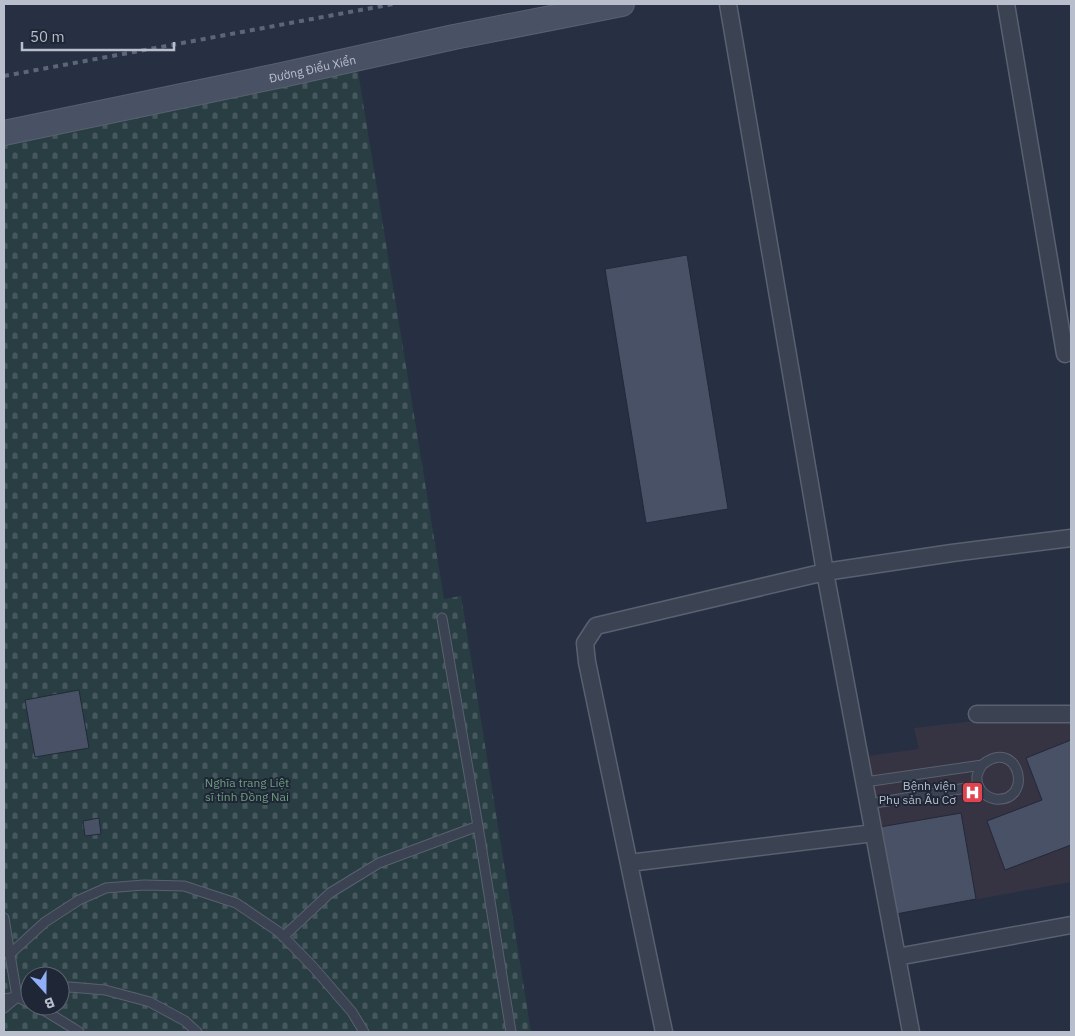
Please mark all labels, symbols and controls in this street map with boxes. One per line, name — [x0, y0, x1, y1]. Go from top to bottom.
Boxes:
scale bar — [22, 20, 175, 52]
text: 50 m — [30, 27, 65, 46]
street label: Đường Điểu Xiển — [267, 51, 357, 85]
park label: Nghĩa trang Liệt sĩ tỉnh Đồng Nai — [205, 775, 289, 804]
place label: Bệnh viện Phụ sản Âu Cơ — [879, 778, 956, 807]
hospital icon: Bệnh viện Phụ sản Âu Cơ — [960, 780, 984, 804]
north arrow — [20, 966, 70, 1016]
text: B — [42, 993, 57, 1013]

